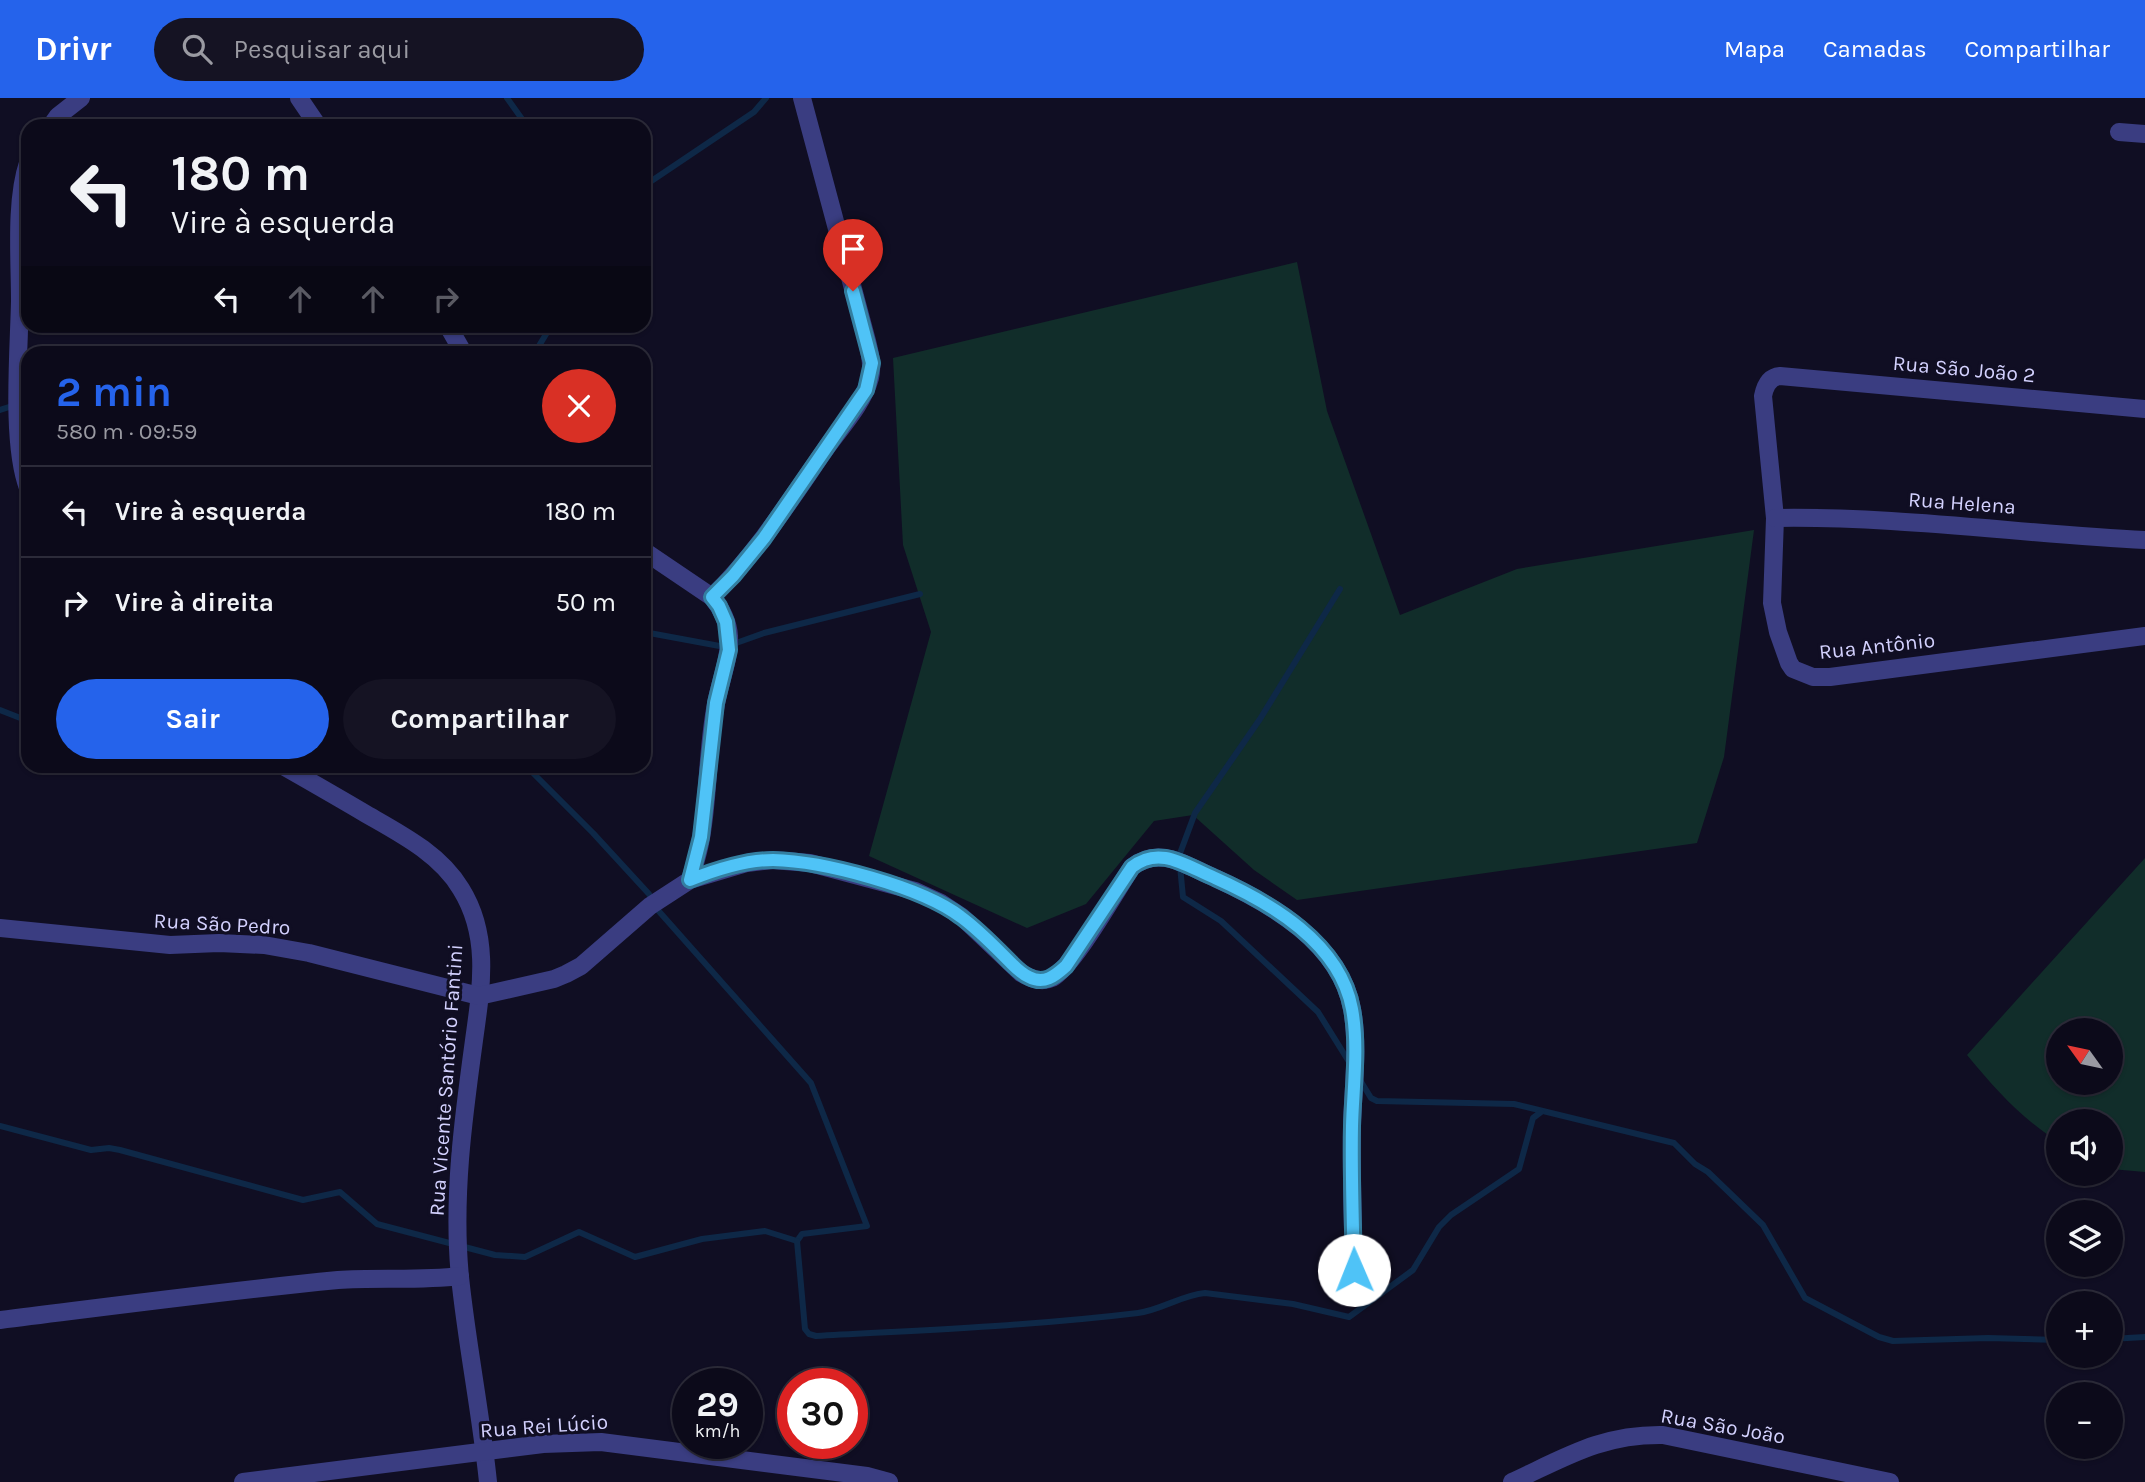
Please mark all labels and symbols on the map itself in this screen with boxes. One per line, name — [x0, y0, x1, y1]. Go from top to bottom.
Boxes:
pin — [823, 219, 883, 291]
street label: Rua São João 2 — [1892, 351, 2036, 387]
street label: Rua Helena — [1907, 487, 2017, 519]
street label: Rua Antônio — [1818, 628, 1936, 664]
street label: Rua São Pedro — [153, 908, 291, 940]
street label: Rua Vicente Santório Fantini — [425, 943, 467, 1217]
north arrow — [2046, 1018, 2123, 1096]
position arrow — [1317, 1233, 1391, 1307]
speed limit sign: 30 — [777, 1368, 868, 1459]
street label: Rua São João — [1659, 1403, 1787, 1449]
street label: Rua Rei Lúcio — [479, 1410, 609, 1442]

